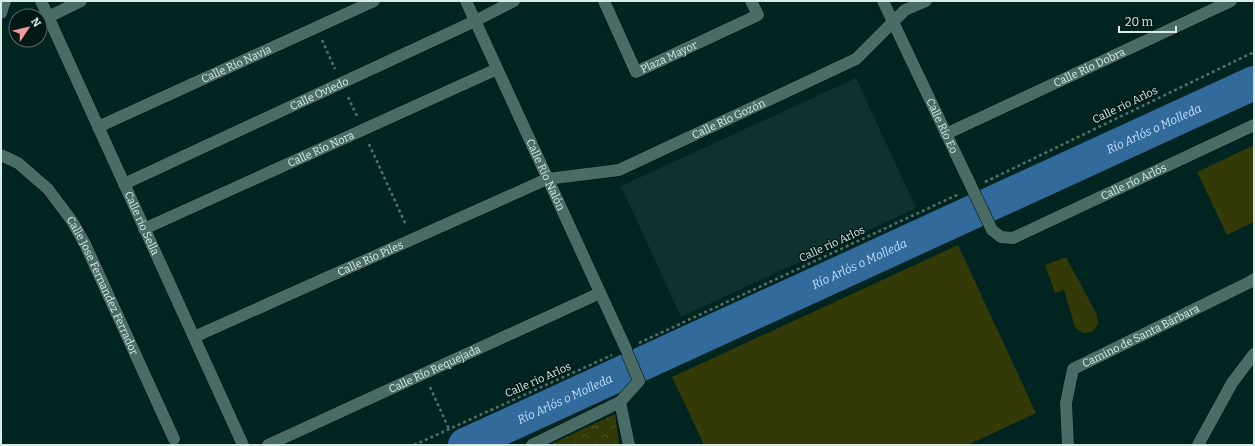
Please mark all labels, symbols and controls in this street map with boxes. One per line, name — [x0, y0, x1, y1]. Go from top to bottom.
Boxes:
north arrow — [8, 8, 48, 48]
scale bar — [1119, 8, 1176, 34]
text: N — [28, 15, 44, 30]
text: 20 m — [1125, 15, 1154, 29]
street label: Plaza Mayor — [638, 38, 699, 76]
street label: Calle Rio Navia — [199, 42, 273, 85]
street label: Calle Río Dobra — [1051, 45, 1127, 89]
street label: Calle Oviedo — [288, 74, 350, 113]
street label: Calle rio Arlos — [1090, 84, 1160, 126]
street label: Calle Río Gozón — [690, 96, 767, 142]
street label: Calle Río Eo — [924, 96, 961, 155]
water label: Río Arlós o Molleda — [1104, 101, 1204, 157]
street label: Calle Río Nora — [285, 128, 356, 170]
street label: Calle Río Nalón — [524, 137, 568, 212]
street label: Calle río Arlós — [1098, 161, 1168, 203]
street label: Calle rio Sella — [122, 189, 162, 257]
street label: Calle Jose Fernandez Ferrador — [64, 214, 141, 357]
street label: Calle rio Arlos — [797, 223, 867, 265]
water label: Río Arlós o Molleda — [810, 236, 909, 292]
street label: Calle Río Piles — [335, 238, 405, 279]
street label: Camino de Santa Bárbara — [1080, 302, 1201, 370]
street label: Calle Río Requejada — [386, 342, 483, 396]
street label: Calle rio Arlos — [503, 360, 573, 400]
water label: Río Arlós o Molleda — [515, 371, 615, 427]

